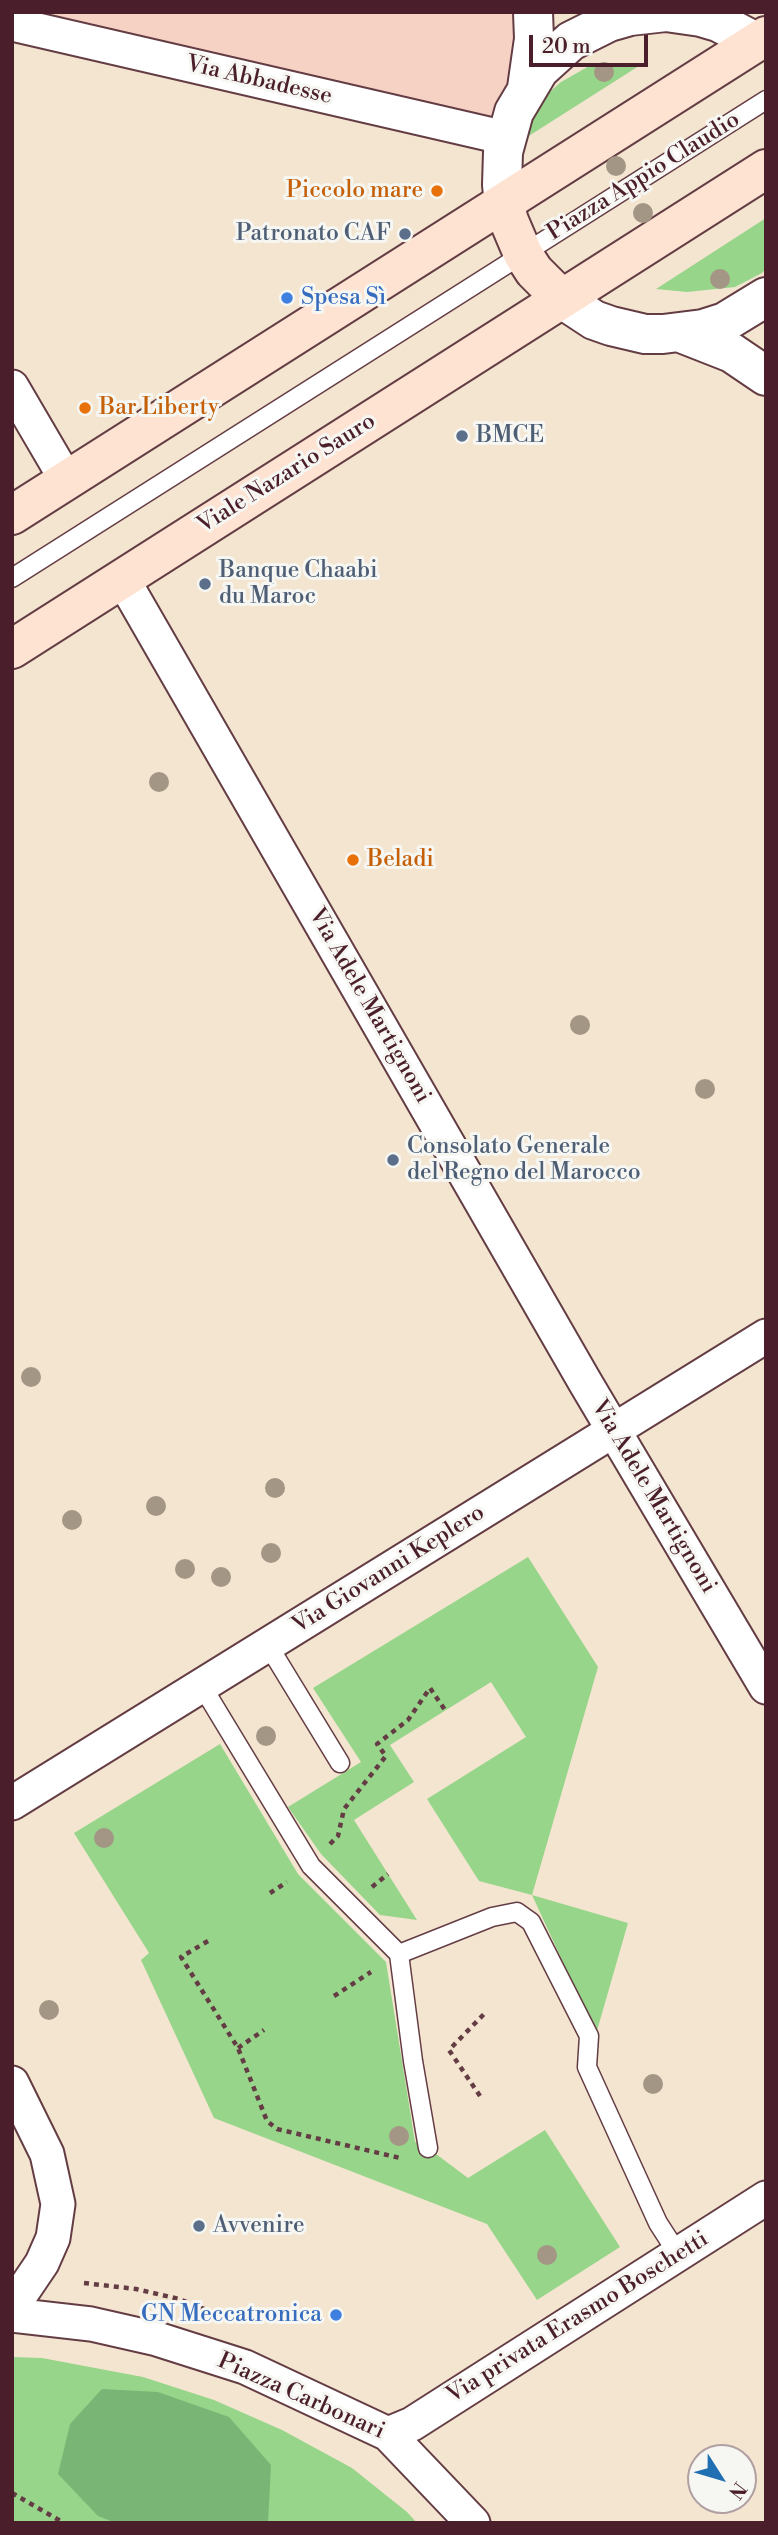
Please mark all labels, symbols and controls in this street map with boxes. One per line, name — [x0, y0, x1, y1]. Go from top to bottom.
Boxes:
scale bar — [533, 21, 652, 65]
text: 20 m — [542, 34, 591, 60]
street label: Via Abbadesse — [183, 51, 335, 111]
street label: Piazza Appio Claudio — [543, 106, 745, 248]
place label: Piccolo mare — [286, 177, 423, 205]
marker: Piccolo mare — [429, 183, 445, 199]
place label: Patronato CAF — [236, 220, 391, 248]
marker: Patronato CAF — [397, 226, 413, 242]
place label: Spesa Sì — [301, 284, 386, 312]
marker: Spesa Sì — [279, 290, 295, 306]
place label: Bar Liberty — [99, 394, 219, 422]
marker: Bar Liberty — [77, 400, 93, 416]
street label: Viale Nazario Sauro — [193, 408, 381, 540]
place label: BMCE — [476, 422, 544, 450]
marker: BMCE — [454, 428, 470, 444]
place label: Banque Chaabi du Maroc — [219, 557, 378, 611]
marker: Banque Chaabi du Maroc — [197, 576, 213, 592]
place label: Beladi — [367, 846, 434, 874]
marker: Beladi — [345, 852, 361, 868]
street label: Via Adele Martignoni — [302, 904, 436, 1108]
place label: Consolato Generale del Regno del Marocco — [407, 1133, 641, 1187]
marker: Consolato Generale del Regno del Marocco — [385, 1152, 401, 1168]
street label: Via Adele Martignoni — [584, 1395, 722, 1599]
street label: Via Giovanni Keplero — [288, 1500, 490, 1640]
place label: Avvenire — [213, 2212, 304, 2240]
marker: Avvenire — [191, 2218, 207, 2234]
street label: Via privata Erasmo Boschetti — [442, 2226, 714, 2410]
place label: GN Meccatronica — [141, 2301, 322, 2329]
marker: GN Meccatronica — [328, 2307, 344, 2323]
street label: Piazza Carbonari — [213, 2348, 389, 2446]
north arrow — [687, 2444, 757, 2514]
text: N — [723, 2477, 751, 2504]

